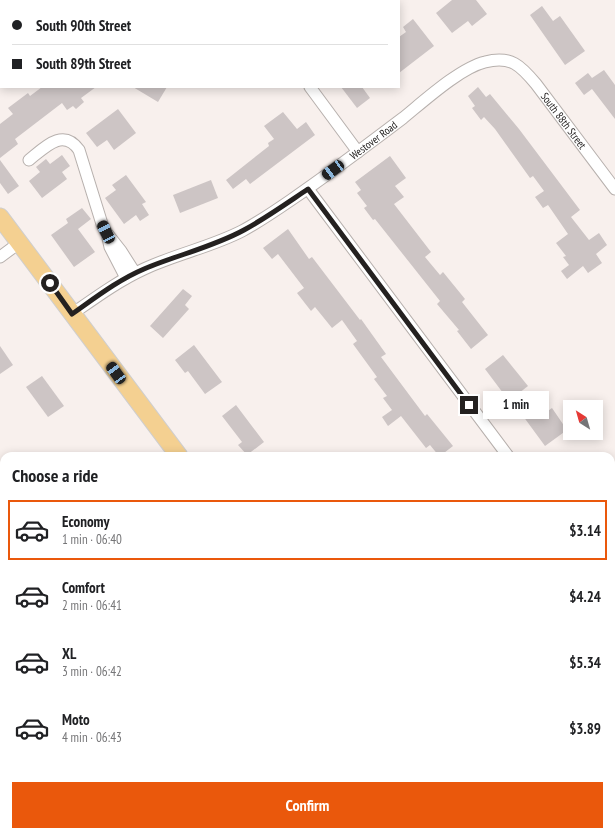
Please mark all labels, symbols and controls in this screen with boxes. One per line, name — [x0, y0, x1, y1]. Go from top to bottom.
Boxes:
text: South 90th Street — [36, 16, 131, 35]
text: South 89th Street — [36, 54, 131, 73]
street label: South 88th Street — [538, 90, 589, 152]
street label: Westover Road — [347, 118, 400, 163]
car — [320, 158, 346, 182]
car — [95, 219, 117, 245]
route start — [41, 274, 59, 292]
car — [104, 360, 128, 386]
callout: 1 min — [483, 391, 549, 419]
route end — [460, 396, 478, 414]
text: 1 min — [503, 396, 529, 413]
north arrow — [563, 400, 603, 440]
map controls — [563, 400, 603, 440]
text: Choose a ride — [12, 464, 98, 487]
icon: car — [14, 512, 50, 548]
text: Economy — [62, 512, 110, 531]
text: $3.14 — [569, 521, 601, 540]
text: 1 min · 06:40 — [62, 531, 122, 548]
icon: car — [14, 578, 50, 614]
text: Comfort — [62, 578, 105, 597]
text: $4.24 — [569, 587, 601, 606]
text: 2 min · 06:41 — [62, 597, 122, 614]
icon: car — [14, 644, 50, 680]
text: XL — [62, 644, 76, 663]
text: $5.34 — [569, 653, 601, 672]
text: 3 min · 06:42 — [62, 663, 122, 680]
icon: car — [14, 710, 50, 746]
text: Moto — [62, 710, 90, 729]
text: $3.89 — [569, 719, 601, 738]
text: 4 min · 06:43 — [62, 729, 122, 746]
button: Confirm — [12, 782, 603, 828]

